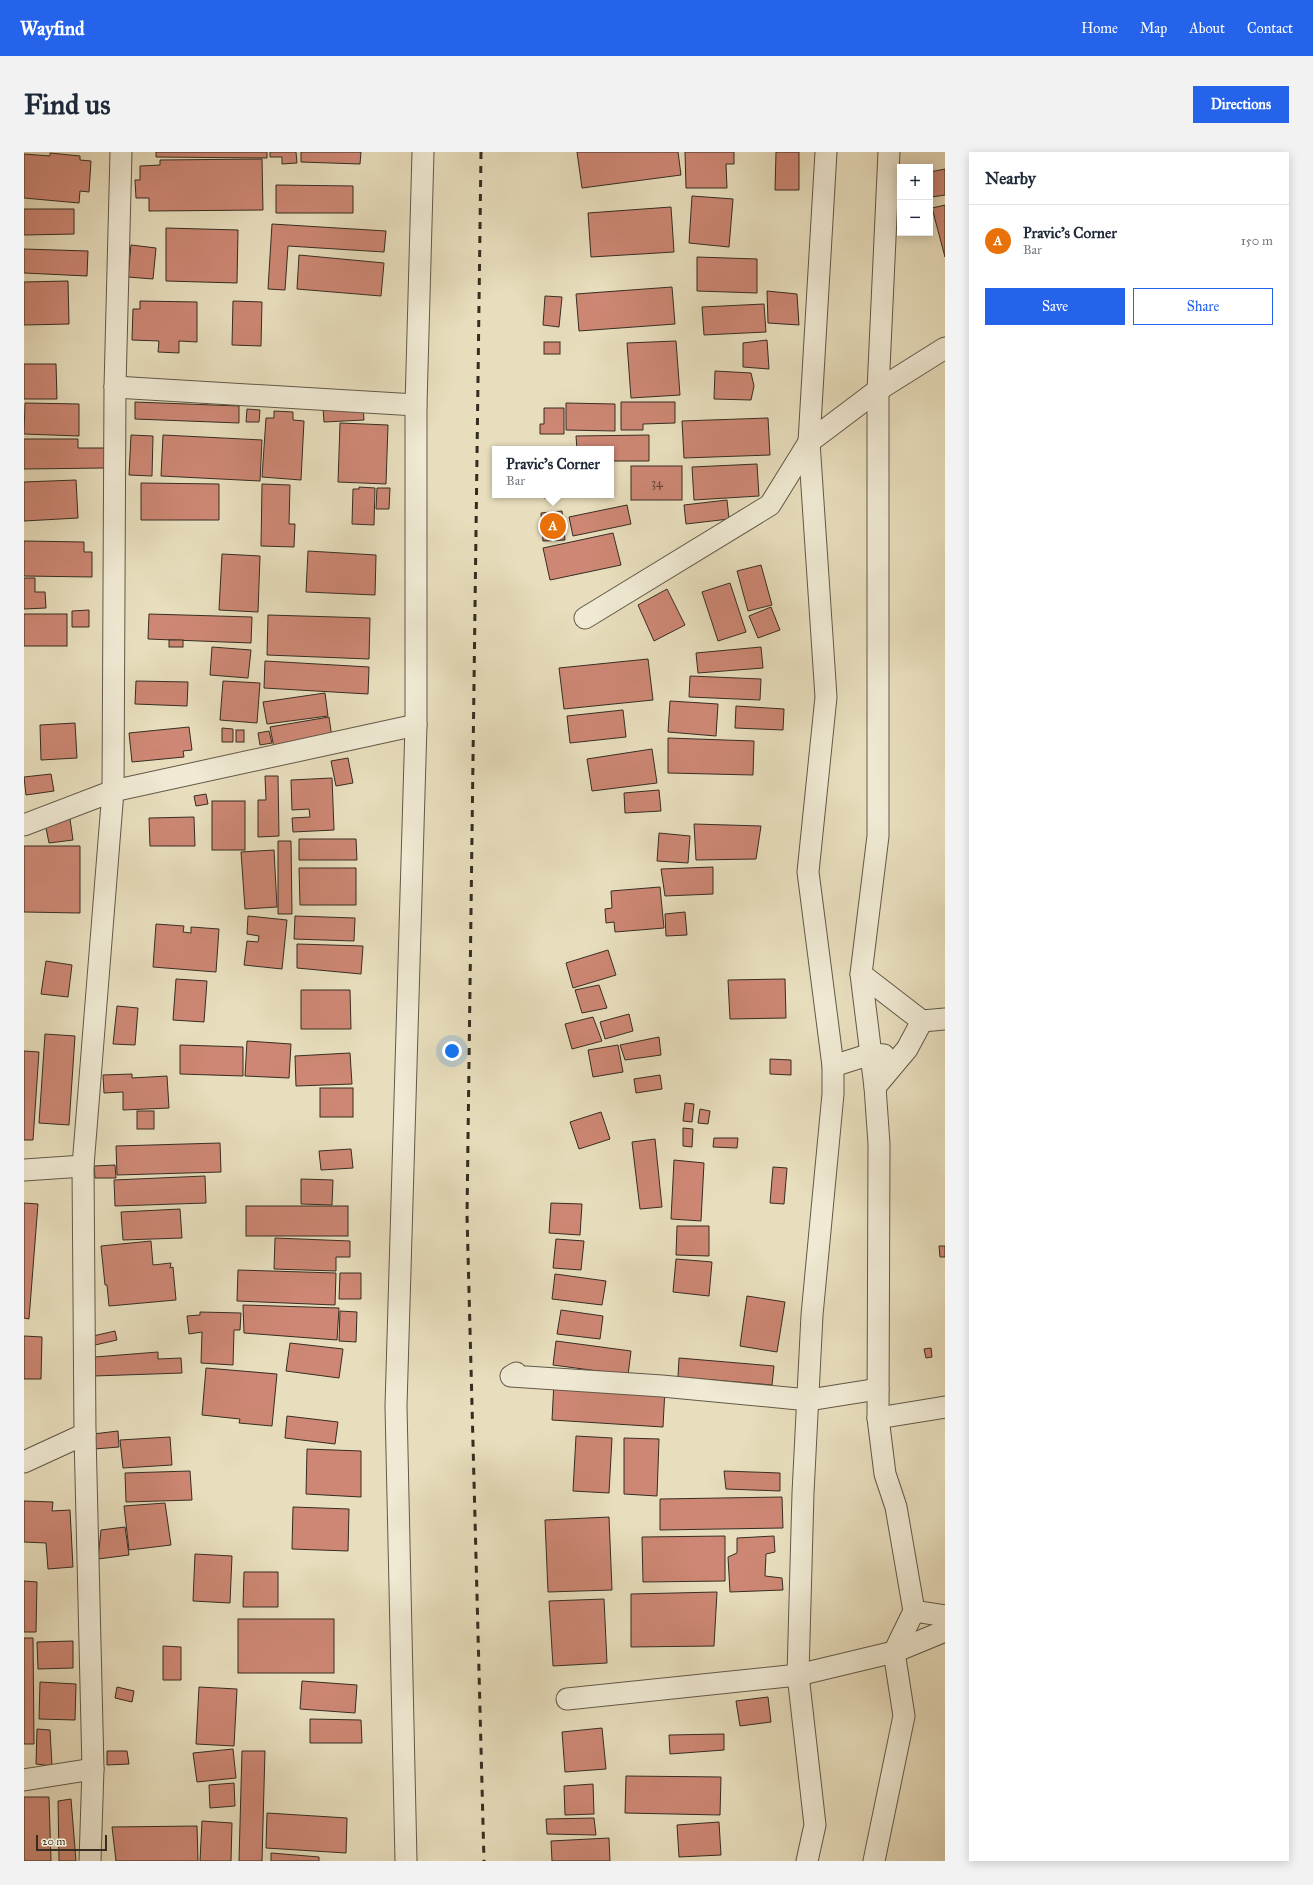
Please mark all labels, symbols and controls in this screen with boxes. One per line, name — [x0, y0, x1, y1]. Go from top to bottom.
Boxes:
text: Wayfind — [20, 17, 85, 40]
text: Home — [1081, 20, 1118, 37]
text: Map — [1140, 20, 1167, 37]
text: About — [1189, 20, 1225, 37]
text: Contact — [1247, 20, 1293, 37]
button: Directions — [1193, 86, 1289, 123]
text: Find us — [24, 87, 110, 122]
map controls — [897, 164, 933, 236]
button: + — [897, 164, 933, 200]
text: Nearby — [985, 168, 1036, 189]
button: − — [897, 200, 933, 236]
text: Pravic's Corner — [1023, 224, 1117, 242]
text: A — [994, 233, 1002, 249]
text: 150 m — [1241, 233, 1273, 249]
text: Bar — [1023, 242, 1042, 258]
button: Save — [985, 288, 1125, 325]
button: Share — [1133, 288, 1273, 325]
popup — [492, 446, 614, 498]
text: Pravic's Corner — [506, 455, 600, 473]
text: Bar — [506, 473, 525, 489]
house number: 34 — [651, 476, 663, 490]
pin: A — [540, 511, 566, 541]
your location — [442, 1041, 462, 1061]
scale bar — [36, 1833, 107, 1852]
text: 20 m — [42, 1835, 65, 1848]

